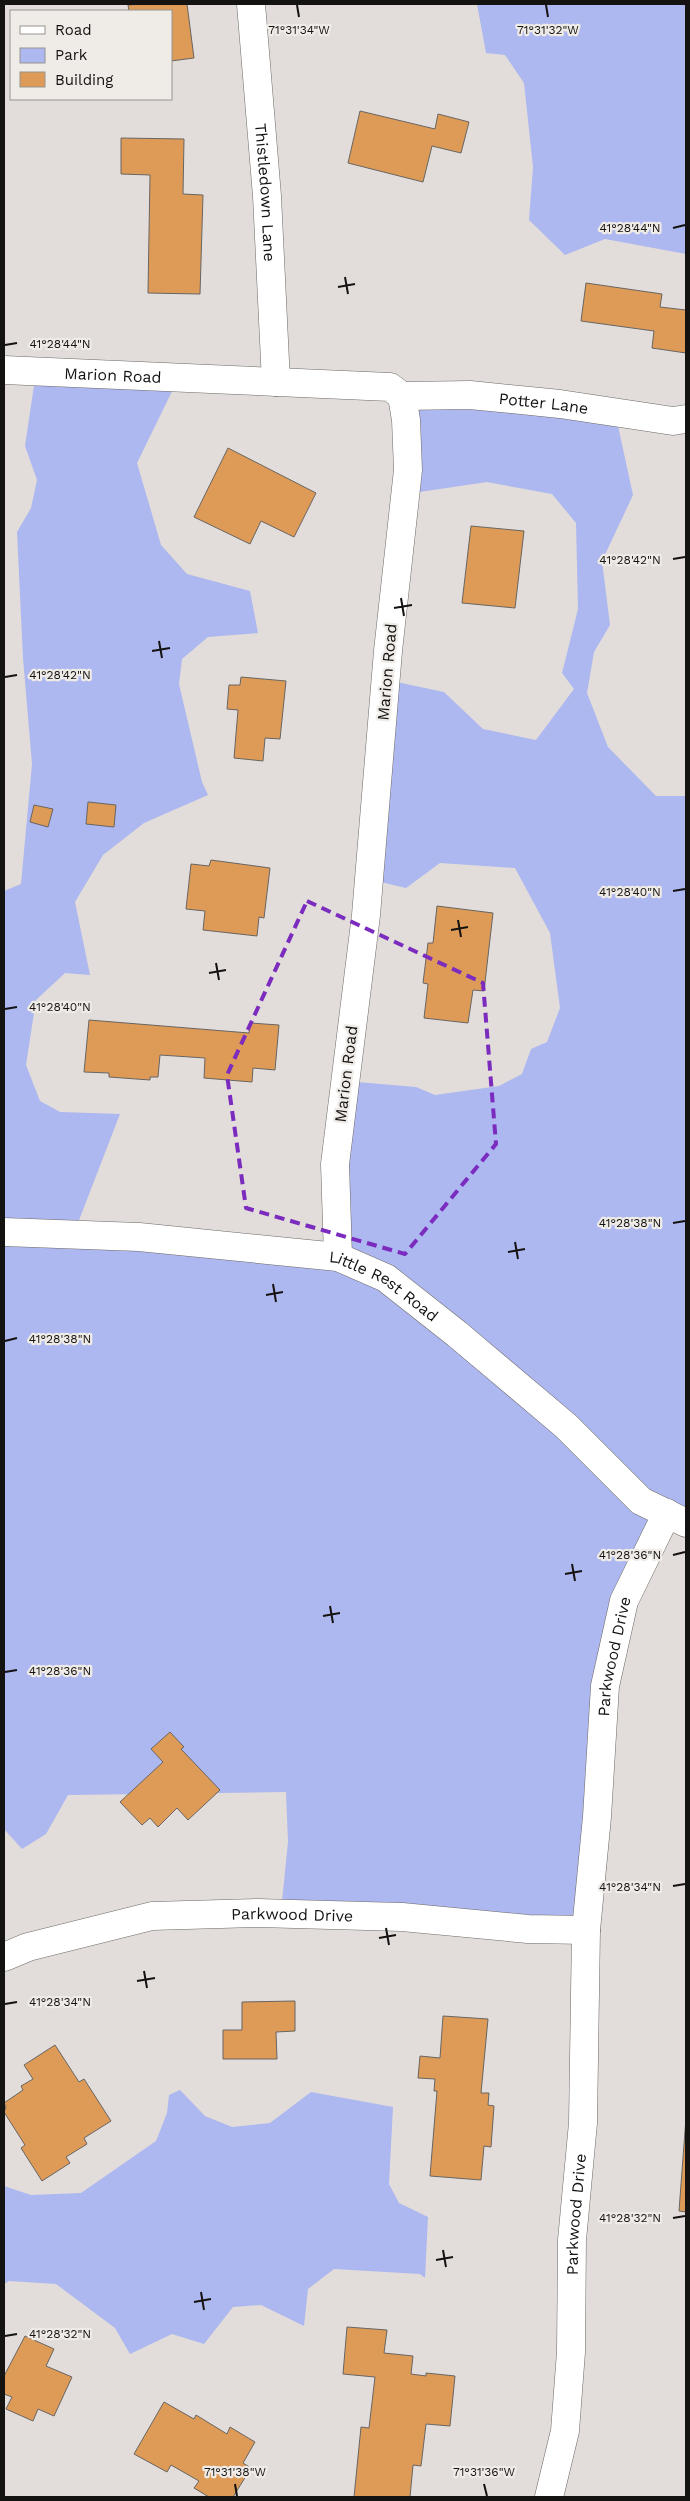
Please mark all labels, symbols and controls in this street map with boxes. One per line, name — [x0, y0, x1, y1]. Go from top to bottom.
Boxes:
legend — [10, 10, 172, 100]
text: Road — [55, 21, 92, 39]
text: 71°31'34"W — [268, 23, 330, 37]
text: 71°31'32"W — [517, 23, 579, 37]
text: Park — [55, 46, 88, 64]
text: Building — [55, 71, 113, 89]
street label: Thistledown Lane — [251, 122, 280, 262]
text: 41°28'44"N — [599, 221, 661, 235]
text: 41°28'44"N — [29, 337, 91, 351]
street label: Marion Road — [64, 363, 162, 386]
street label: Potter Lane — [498, 388, 590, 418]
text: 41°28'42"N — [599, 553, 661, 567]
street label: Marion Road — [373, 623, 401, 721]
text: 41°28'42"N — [29, 668, 91, 682]
text: 41°28'40"N — [599, 885, 661, 899]
text: 41°28'40"N — [29, 1000, 91, 1014]
street label: Marion Road — [331, 1024, 361, 1124]
text: 41°28'38"N — [599, 1216, 661, 1230]
street label: Little Rest Road — [328, 1247, 442, 1325]
text: 41°28'38"N — [29, 1332, 91, 1346]
text: 41°28'36"N — [599, 1548, 661, 1562]
street label: Parkwood Drive — [594, 1595, 634, 1717]
text: 41°28'36"N — [29, 1664, 91, 1678]
text: 41°28'34"N — [599, 1880, 661, 1894]
street label: Parkwood Drive — [231, 1903, 353, 1925]
text: 41°28'34"N — [29, 1995, 91, 2009]
street label: Parkwood Drive — [562, 2153, 590, 2275]
text: 41°28'32"N — [599, 2211, 661, 2225]
text: 41°28'32"N — [29, 2327, 91, 2341]
text: 71°31'38"W — [204, 2465, 267, 2479]
text: 71°31'36"W — [453, 2465, 516, 2479]

